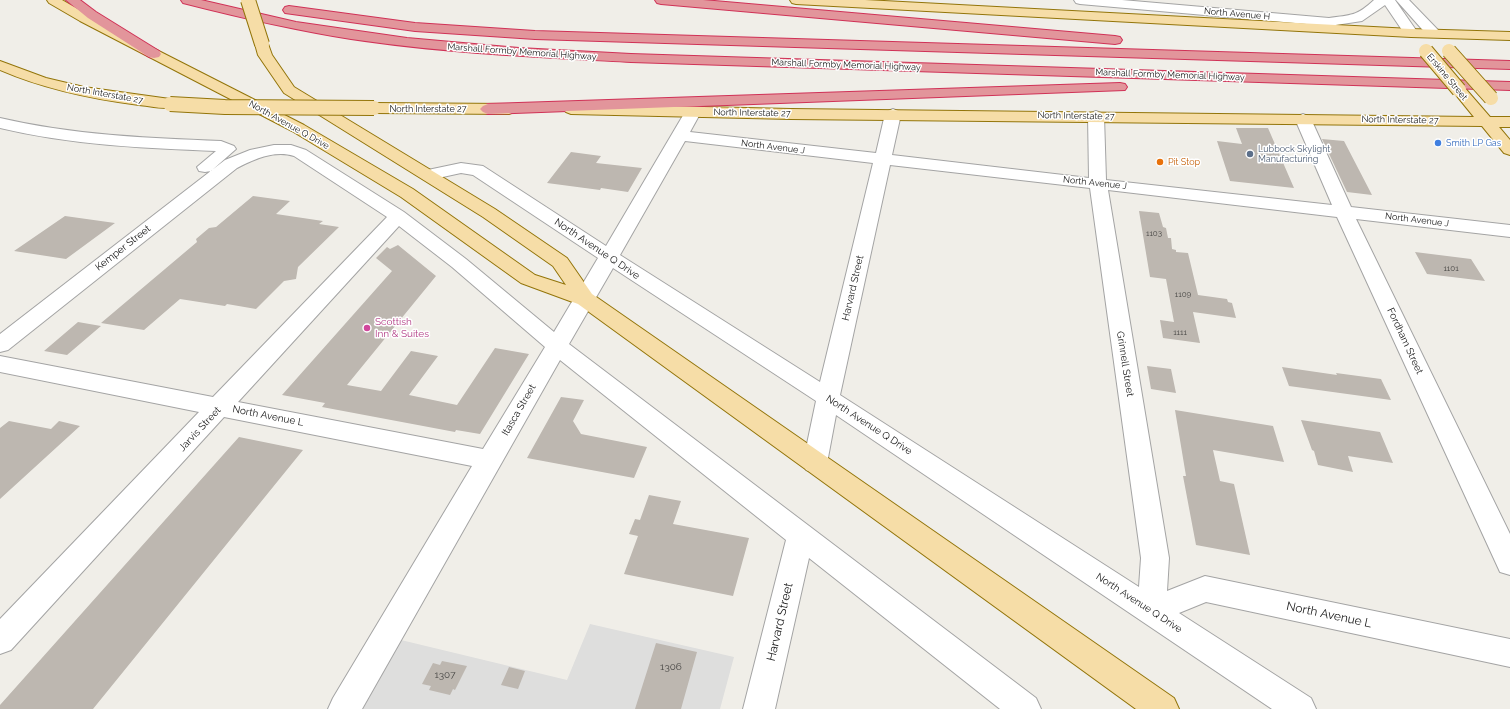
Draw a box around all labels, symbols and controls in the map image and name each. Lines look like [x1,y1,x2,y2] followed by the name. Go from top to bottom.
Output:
[1203,6,1271,22] street label: North Avenue H
[447,41,597,63] street label: Marshall Formby Memorial Highway
[1424,52,1470,102] street label: Erskine Street
[771,57,921,73] street label: Marshall Formby Memorial Highway
[1095,67,1245,83] street label: Marshall Formby Memorial Highway
[66,82,144,106] street label: North Interstate 27
[247,98,331,152] street label: North Avenue Q Drive
[389,104,467,114] street label: North Interstate 27
[713,107,791,119] street label: North Interstate 27
[1037,110,1115,122] street label: North Interstate 27
[1361,114,1439,126] street label: North Interstate 27
[741,138,805,156] street label: North Avenue J
[1433,138,1443,148] marker: Smith LP Gas
[1446,138,1501,148] place label: Smith LP Gas
[1258,144,1330,165] place label: Lubbock Skylight Manufacturing
[1245,149,1255,159] marker: Lubbock Skylight Manufacturing
[1155,157,1165,167] marker: Pit Stop
[1168,157,1200,167] place label: Pit Stop
[1063,174,1127,192] street label: North Avenue J
[1385,211,1449,229] street label: North Avenue J
[552,216,642,282] street label: North Avenue Q Drive
[93,223,153,273] street label: Kemper Street
[1146,229,1162,239] house number: 1103
[840,254,866,322] street label: Harvard Street
[1443,264,1459,274] house number: 1101
[1175,290,1191,300] house number: 1109
[1384,306,1426,376] street label: Fordham Street
[375,316,429,340] place label: Scottish Inn & Suites
[362,323,372,333] marker: Scottish Inn & Suites
[1173,328,1187,338] house number: 1111
[1114,330,1136,398] street label: Grinnell Street
[499,382,539,438] street label: Itasca Street
[824,393,914,457] street label: North Avenue Q Drive
[231,403,305,429] street label: North Avenue L
[176,404,224,454] street label: Jarvis Street
[1094,571,1184,635] street label: North Avenue Q Drive
[764,581,796,663] street label: Harvard Street
[1285,599,1373,631] street label: North Avenue L
[660,661,682,673] house number: 1306
[434,669,456,681] house number: 1307

